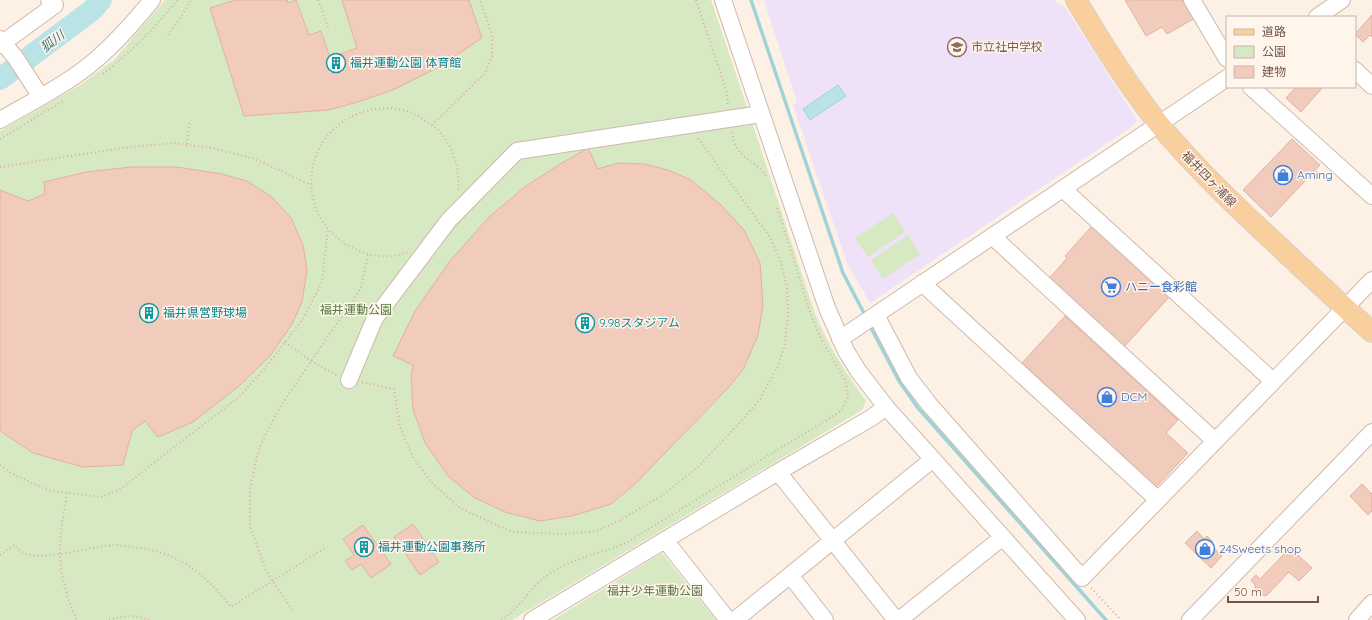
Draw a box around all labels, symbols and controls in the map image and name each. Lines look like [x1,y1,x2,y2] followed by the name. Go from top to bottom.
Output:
[1226,16,1356,88] legend
[1262,24,1286,39] text: 道路
[37,26,69,55] water label: 狐川
[946,36,968,58] school or university icon: 市立社中学校
[971,39,1043,54] place label: 市立社中学校
[1262,44,1286,59] text: 公園
[325,52,347,74] building icon: 福井運動公園 体育館
[350,55,461,70] place label: 福井運動公園 体育館
[1262,64,1286,79] text: 建物
[1179,148,1240,210] street label: 福井四ヶ浦線
[1272,164,1294,186] shop icon: Aming
[1297,167,1333,182] place label: Aming
[1100,276,1122,298] supermarket icon: ハニー食彩館
[1125,279,1197,294] place label: ハニー食彩館
[138,302,160,324] building icon: 福井県営野球場
[320,302,392,317] park label: 福井運動公園
[163,305,247,320] place label: 福井県営野球場
[574,312,596,334] building icon: 9.98スタジアム
[599,315,680,330] place label: 9.98スタジアム
[1096,386,1118,408] shop icon: DCM
[1121,389,1147,404] place label: DCM
[353,536,375,558] building icon: 福井運動公園事務所
[1194,538,1216,560] shop icon: 24Sweets shop
[378,539,486,554] place label: 福井運動公園事務所
[1219,541,1301,556] place label: 24Sweets shop
[1228,578,1318,604] scale bar
[607,583,703,598] park label: 福井少年運動公園
[1234,584,1262,599] text: 50 m

